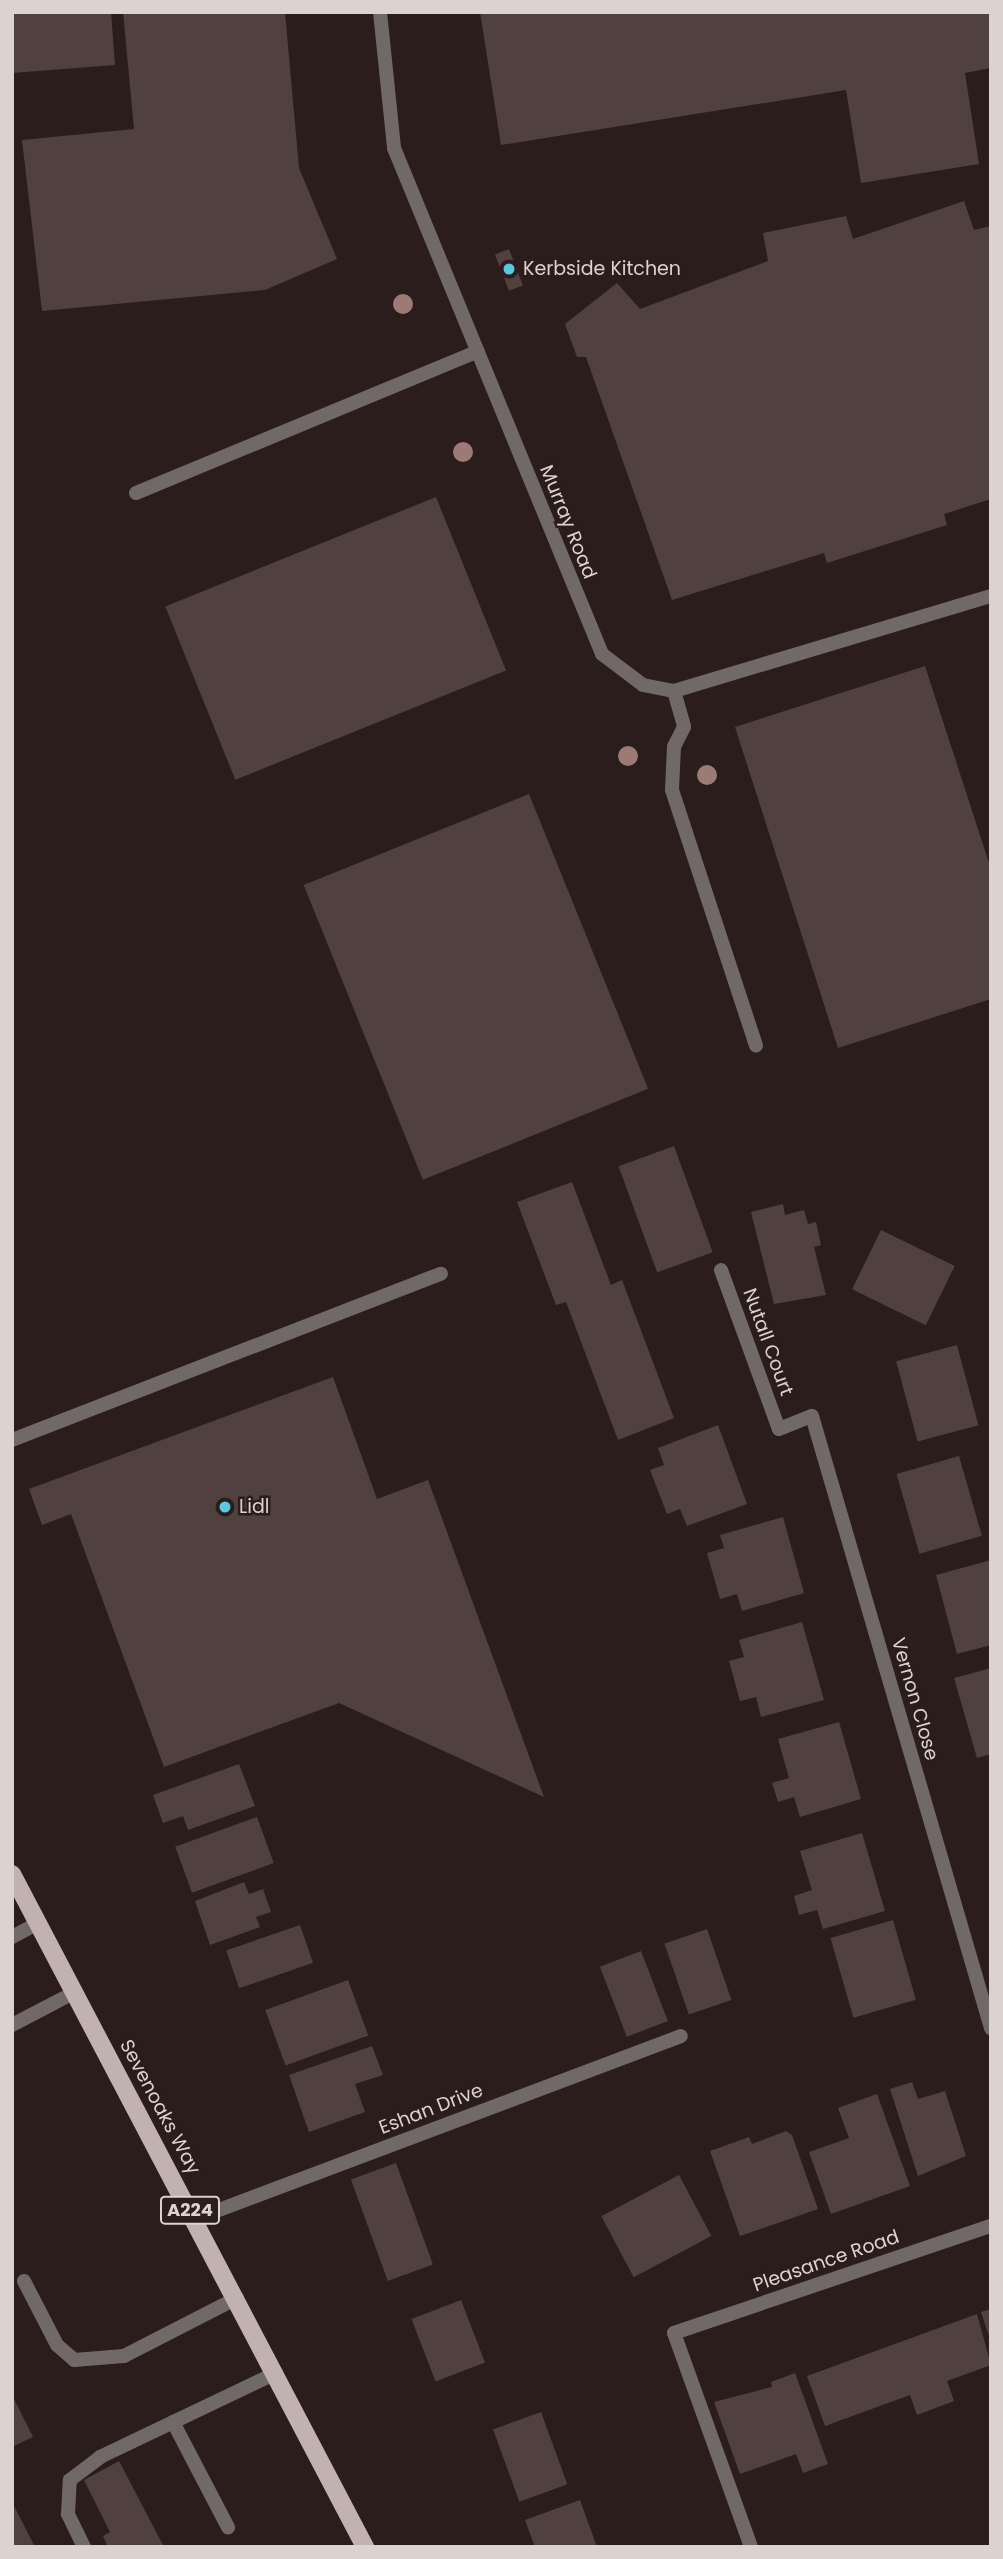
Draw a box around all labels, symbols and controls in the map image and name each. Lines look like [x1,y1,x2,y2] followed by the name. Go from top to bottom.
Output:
[523,258,681,280] place label: Kerbside Kitchen
[501,261,517,277] marker: Kerbside Kitchen
[535,462,601,582] street label: Murray Road
[738,1285,798,1399] street label: Nutall Court
[239,1496,269,1518] place label: Lidl
[217,1499,233,1515] marker: Lidl
[887,1635,943,1763] street label: Vernon Close
[115,2036,205,2178] street label: Sevenoaks Way
[376,2079,486,2139] street label: Eshan Drive
[158,2196,222,2224] road number: A224
[750,2225,902,2297] street label: Pleasance Road

